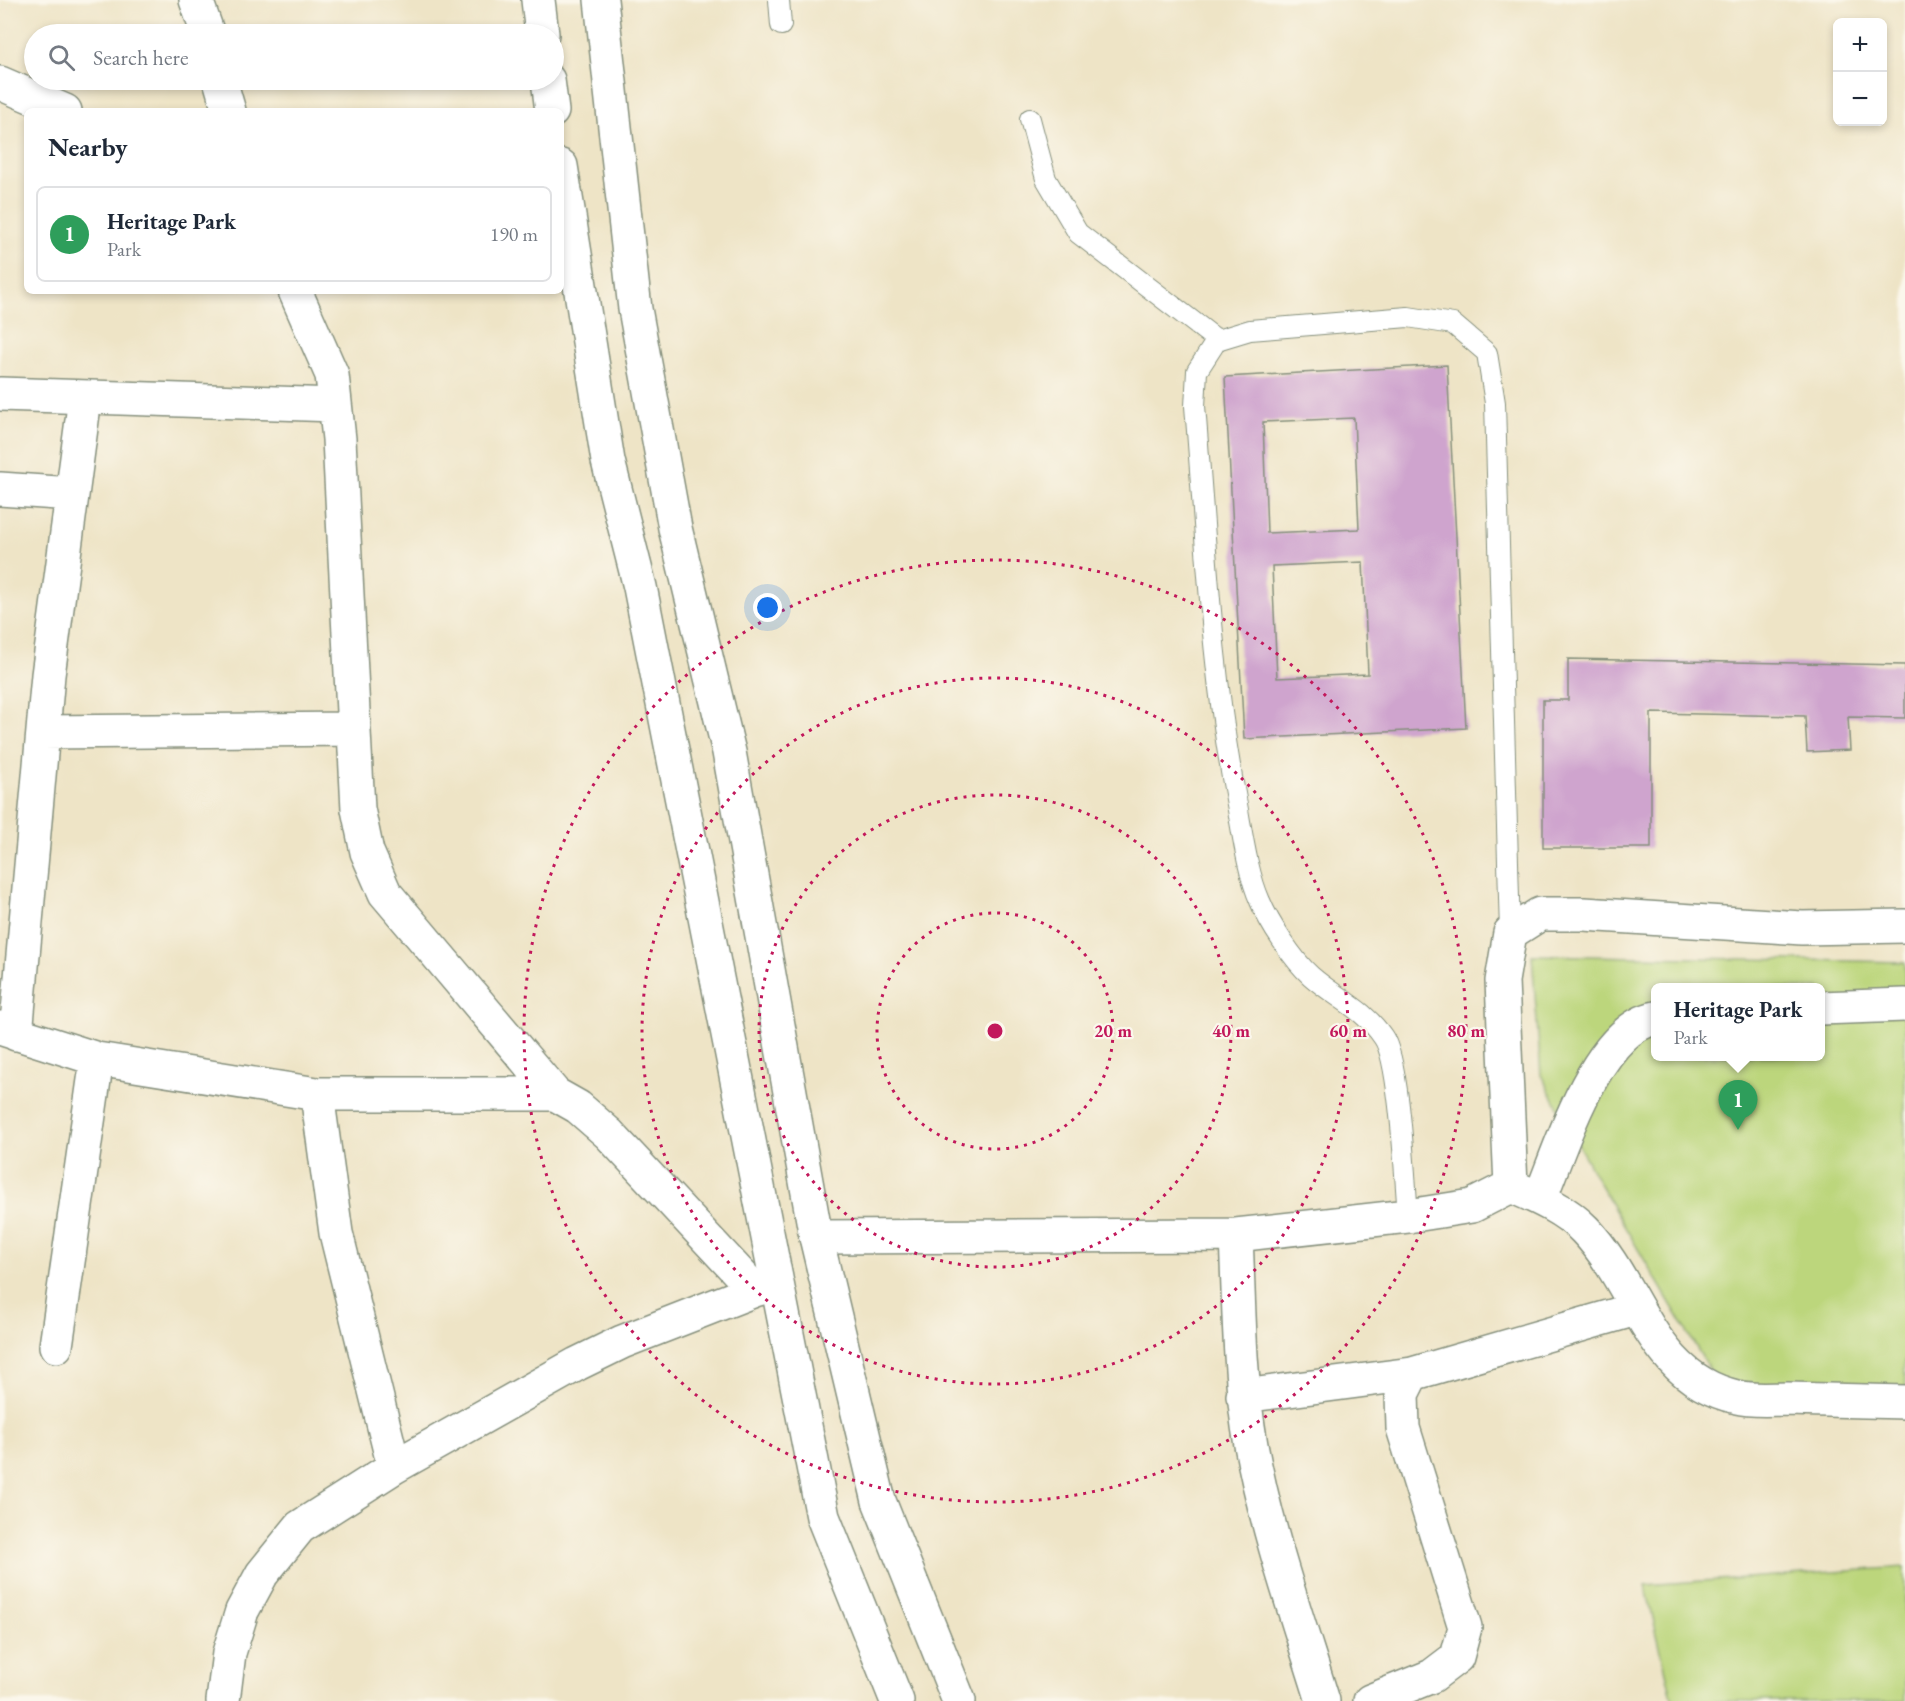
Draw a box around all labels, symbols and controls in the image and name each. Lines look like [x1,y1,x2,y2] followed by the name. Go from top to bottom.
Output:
[1833,18,1887,126] map controls
[1833,18,1887,72] button: +
[24,24,564,90] search box
[45,41,78,74] icon: search
[93,43,188,72] text: Search here
[1833,72,1887,126] button: −
[48,130,128,164] text: Nearby
[107,207,236,236] text: Heritage Park
[64,221,75,247] text: 1
[490,221,538,247] text: 190 m
[107,236,141,262] text: Park
[753,593,782,622] your location
[1651,983,1825,1061] popup
[1673,995,1803,1024] text: Heritage Park
[1094,1019,1132,1042] text: 20 m
[1212,1019,1250,1042] text: 40 m
[1329,1019,1367,1042] text: 60 m
[1447,1019,1485,1042] text: 80 m
[985,1021,1005,1041] centre of rings
[1673,1024,1708,1050] text: Park
[1718,1080,1758,1130] pin: 1

